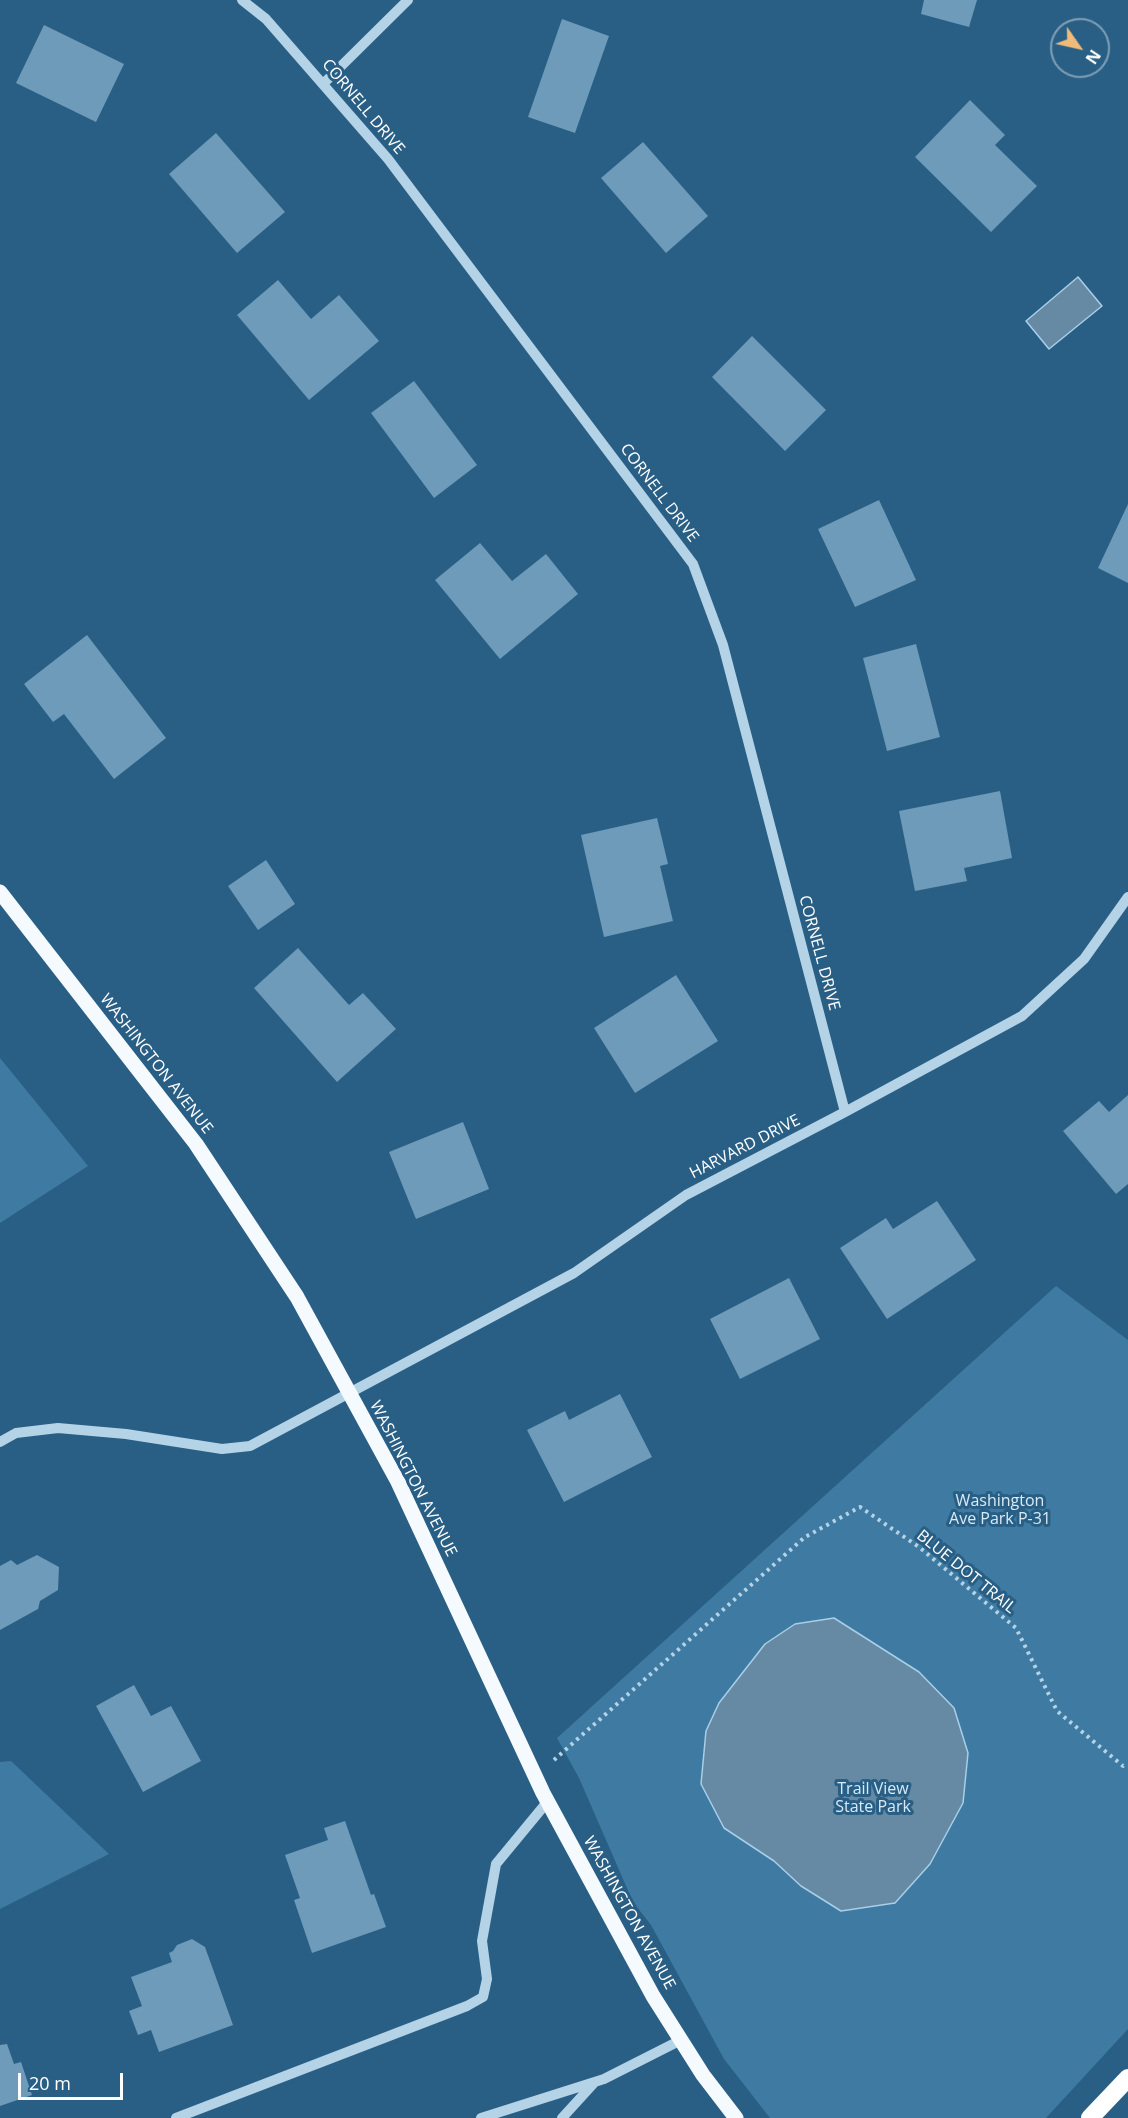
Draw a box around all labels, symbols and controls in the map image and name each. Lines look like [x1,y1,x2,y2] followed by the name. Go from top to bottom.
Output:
[1050,18,1110,78] north arrow
[1081,45,1106,68] text: N
[318,55,408,159] street label: CORNELL DRIVE
[616,440,702,546] street label: CORNELL DRIVE
[794,893,844,1013] street label: CORNELL DRIVE
[95,990,217,1138] street label: WASHINGTON AVENUE
[687,1111,803,1183] street label: HARVARD DRIVE
[365,1398,461,1560] street label: WASHINGTON AVENUE
[949,1491,1051,1529] park label: Washington Ave Park P-31
[913,1526,1019,1618] street label: BLUE DOT TRAIL
[835,1779,911,1817] park label: Trail View State Park
[579,1833,679,1993] street label: WASHINGTON AVENUE
[21,2061,126,2099] scale bar
[29,2071,71,2095] text: 20 m

